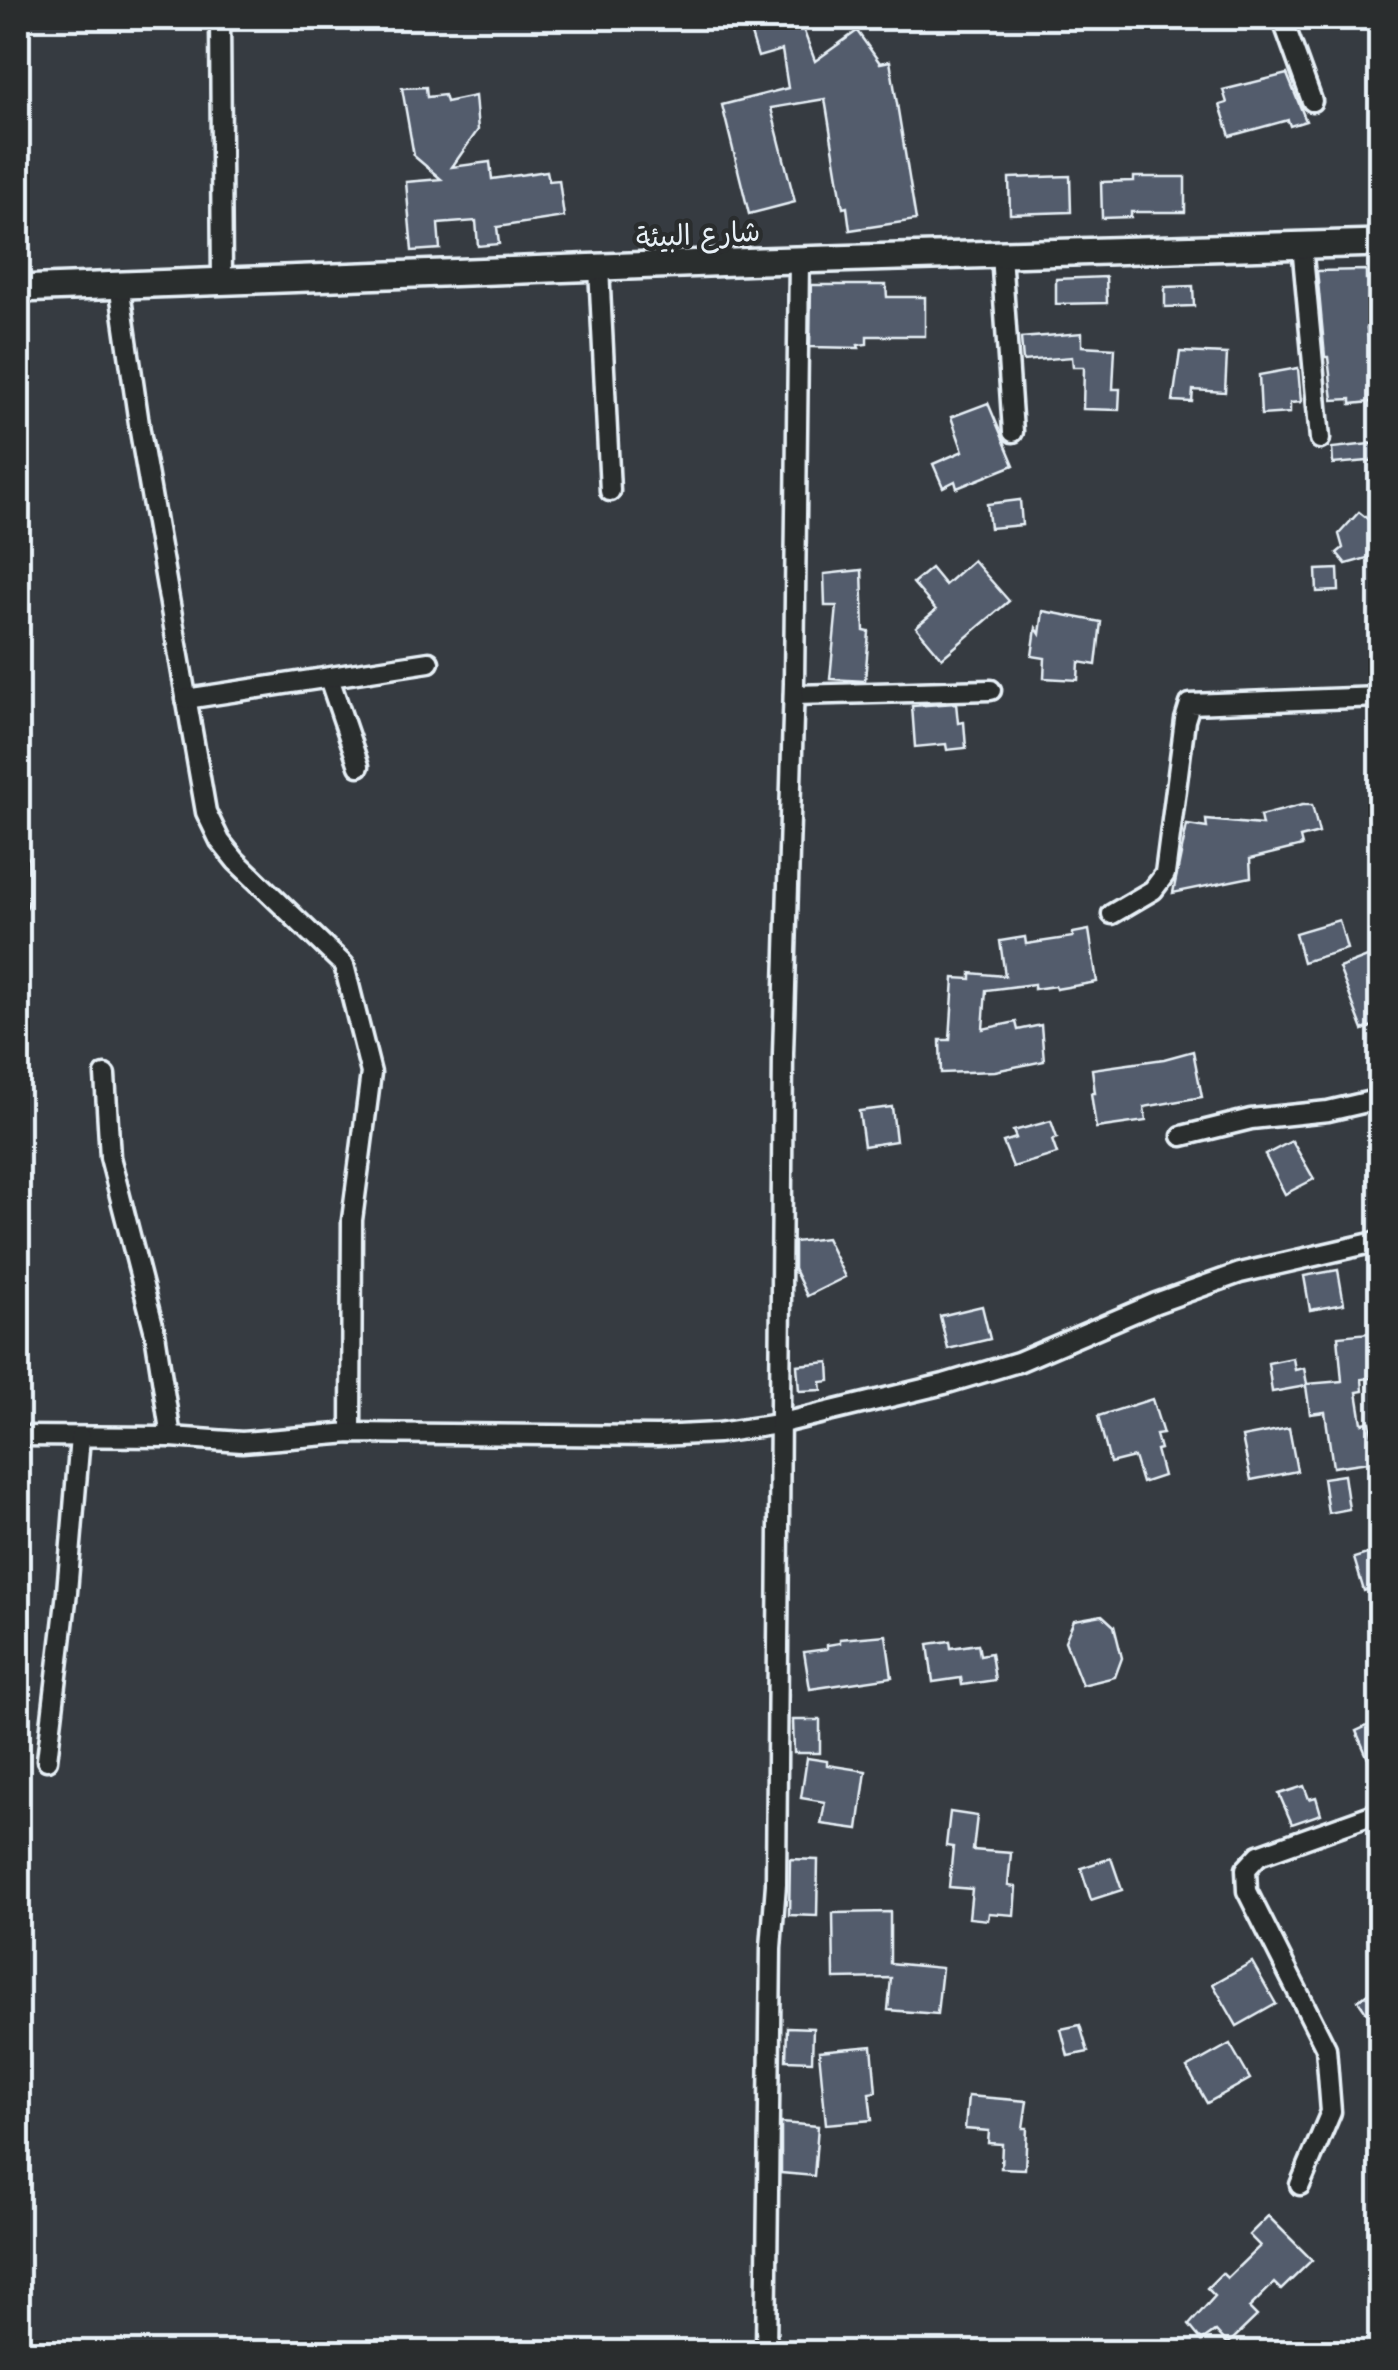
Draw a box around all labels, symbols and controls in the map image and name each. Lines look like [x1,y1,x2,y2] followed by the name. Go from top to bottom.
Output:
[635,212,761,257] street label: شارع البيئة

